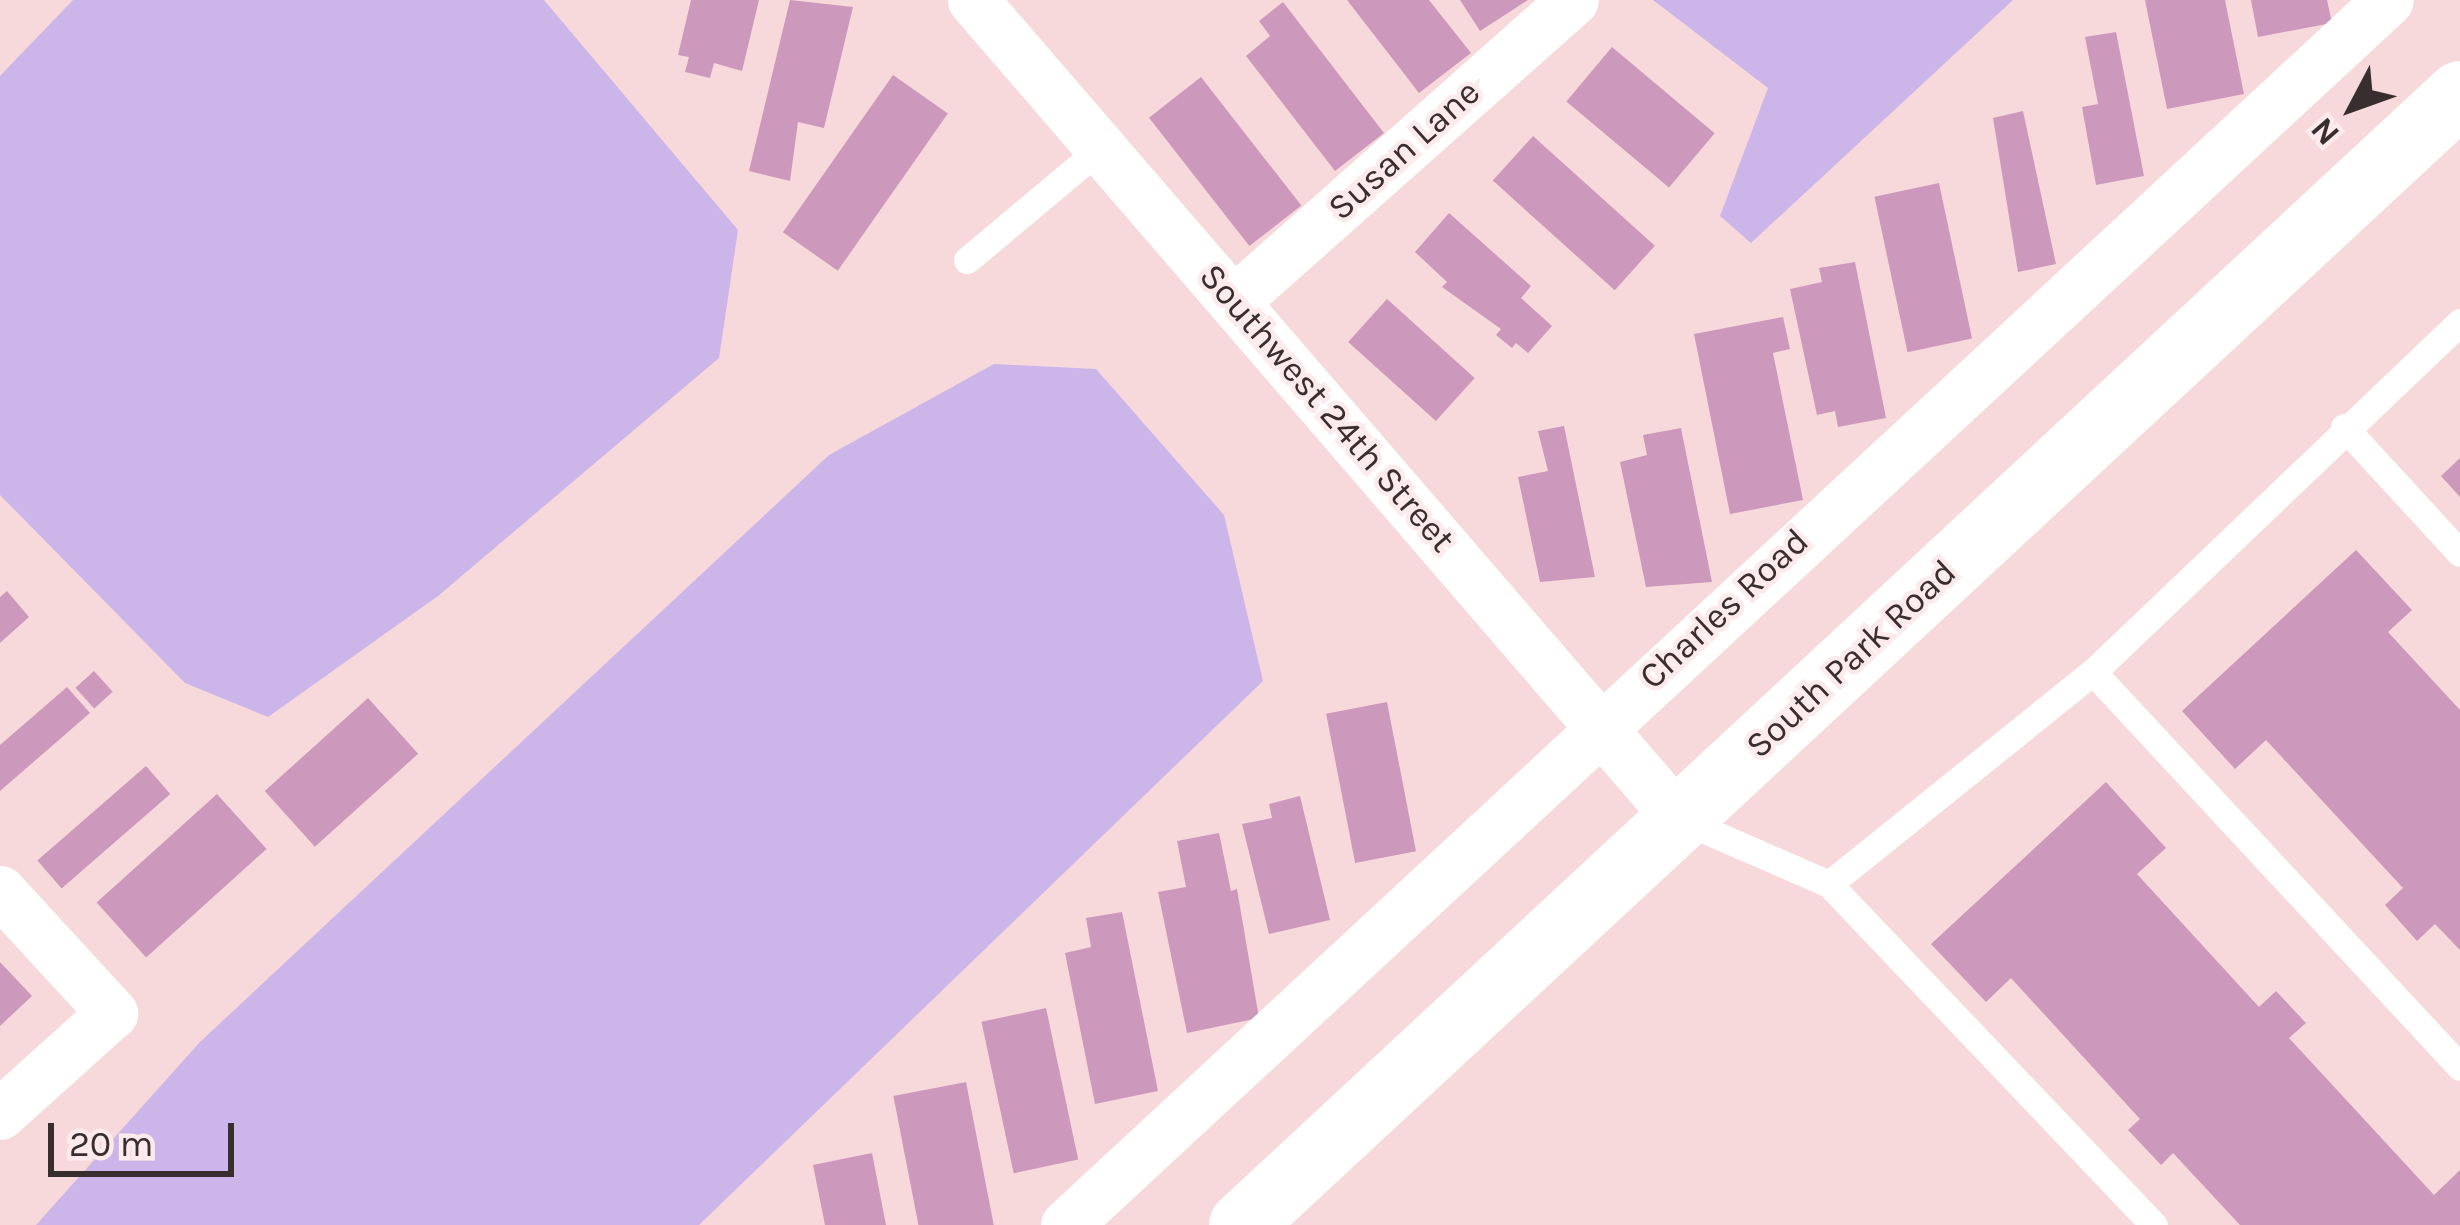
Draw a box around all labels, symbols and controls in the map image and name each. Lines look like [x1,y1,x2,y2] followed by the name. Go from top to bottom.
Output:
[2292,48,2412,168] north arrow
[1319,71,1489,229] street label: Susan Lane
[2303,110,2347,153] text: N
[1190,255,1464,561] street label: Southwest 24th Street
[1630,520,1818,698] street label: Charles Road
[1737,551,1965,767] street label: South Park Road
[54,1099,240,1173] scale bar
[69,1123,153,1165] text: 20 m

